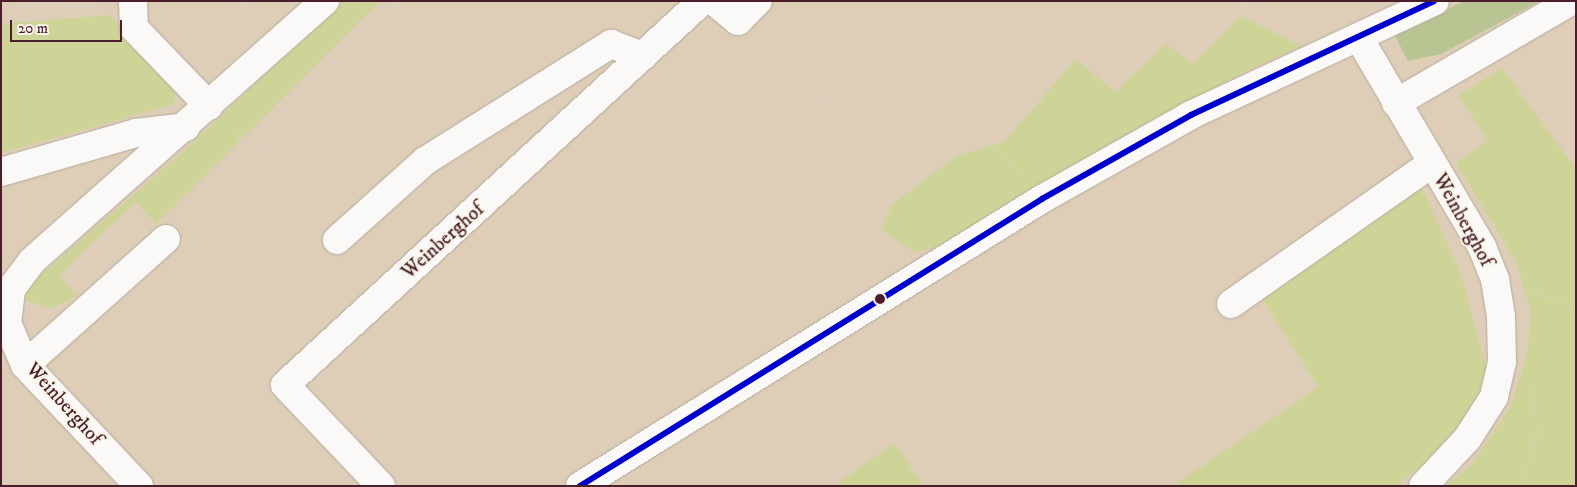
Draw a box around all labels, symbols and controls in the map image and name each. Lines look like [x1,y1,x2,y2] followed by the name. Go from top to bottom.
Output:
[12,10,125,42] scale bar
[18,19,48,38] text: 20 m
[1428,169,1498,271] street label: Weinberghof
[397,198,489,284] street label: Weinberghof
[875,294,885,304] unlabelled marker
[21,358,107,450] street label: Weinberghof

